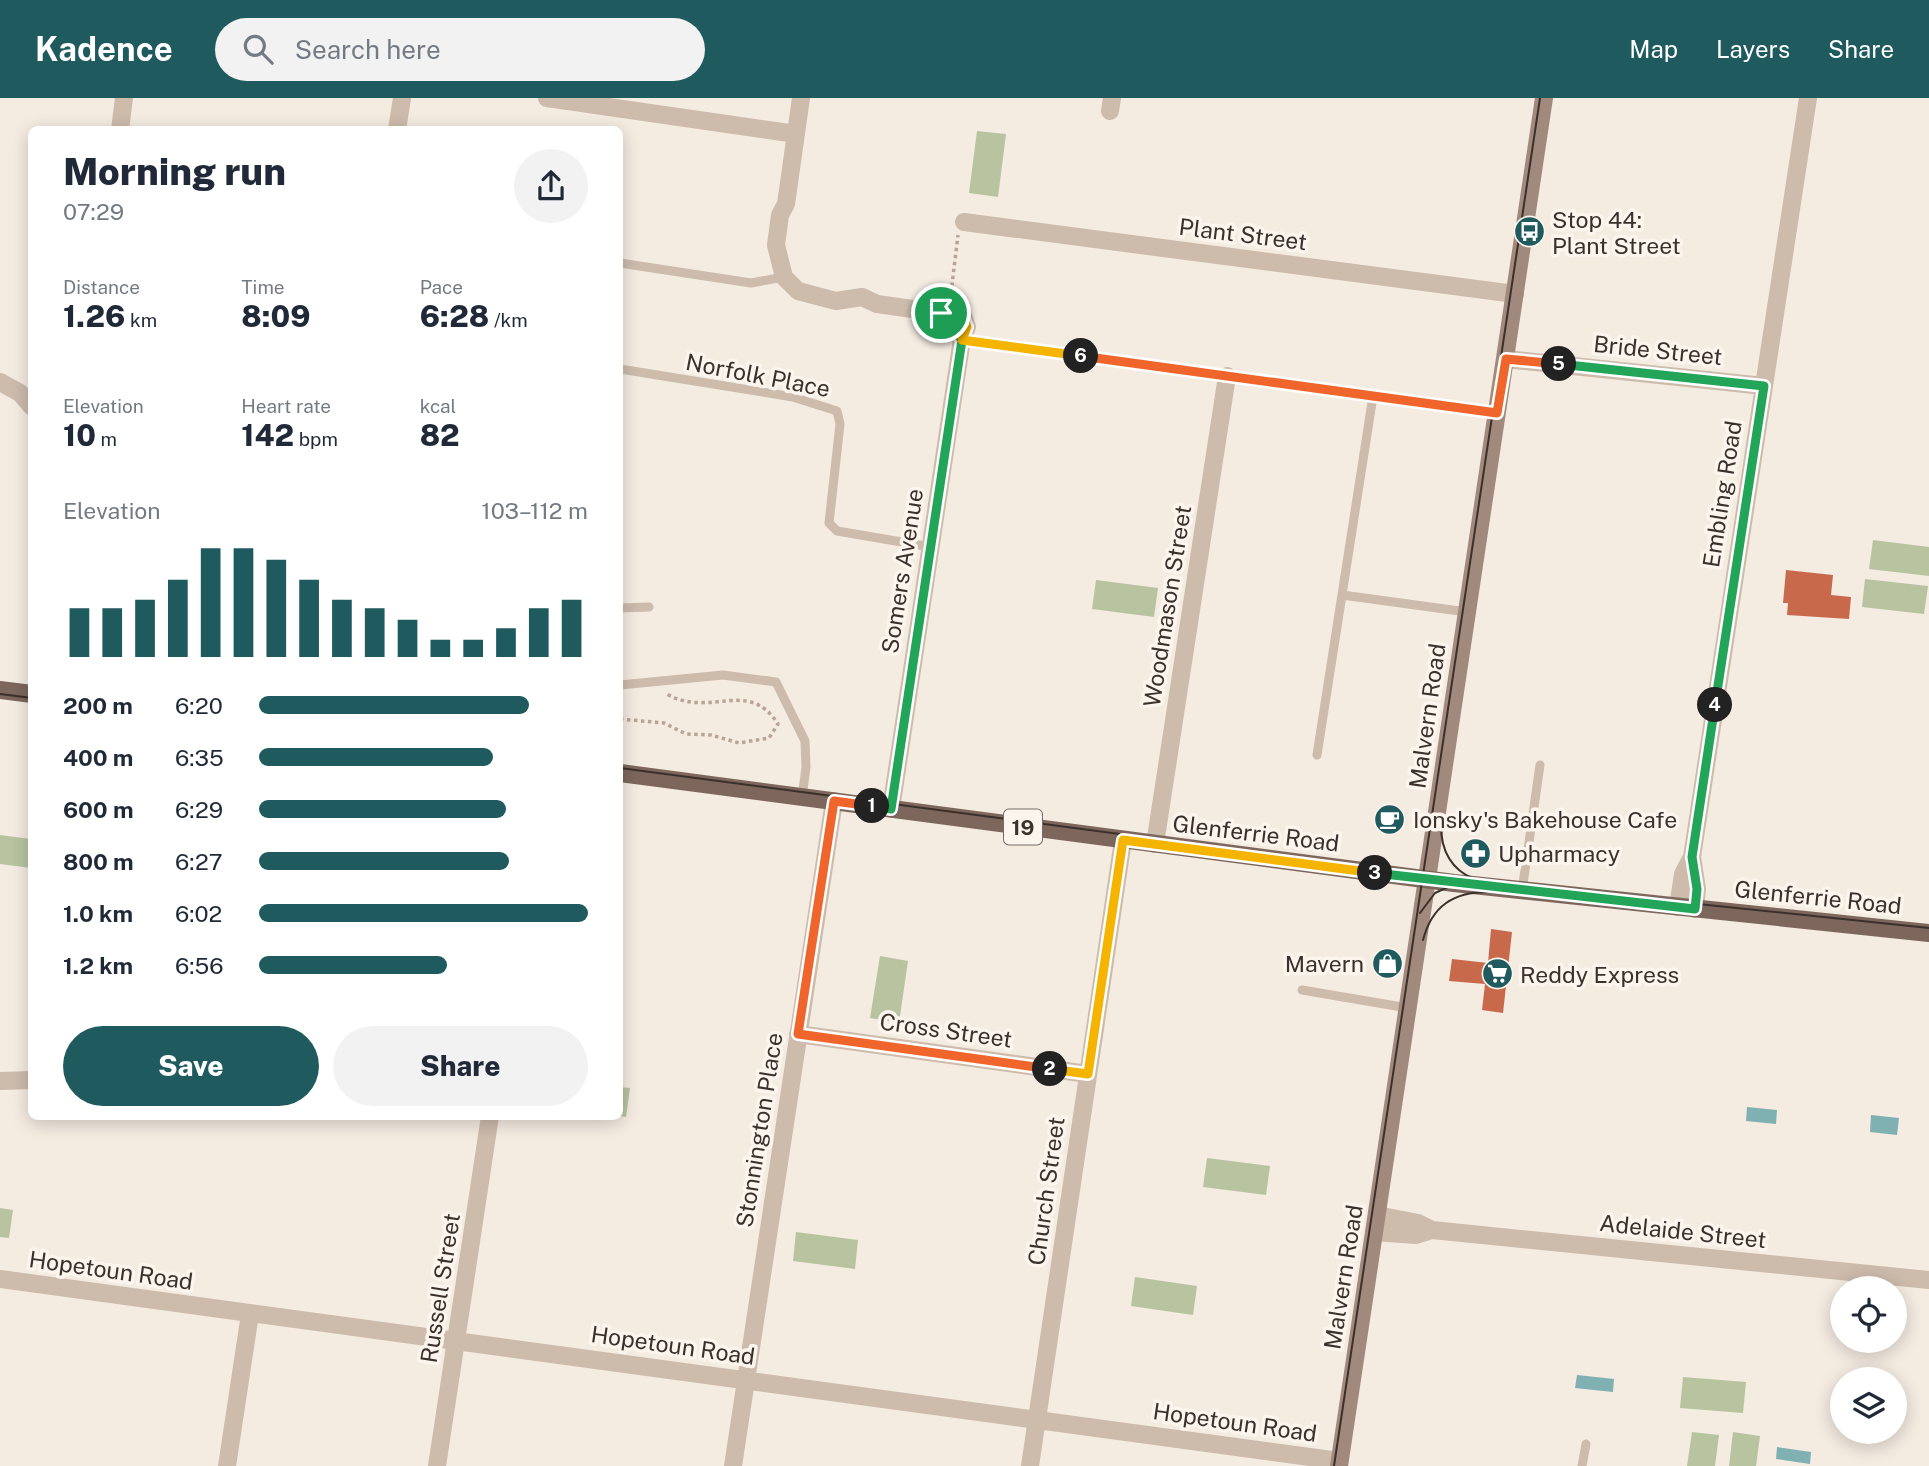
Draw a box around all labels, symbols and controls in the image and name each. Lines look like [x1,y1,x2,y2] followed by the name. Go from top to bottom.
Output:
[215,18,705,81] search box
[35,30,173,68] text: Kadence
[239,30,277,68] icon: search
[295,34,441,65] text: Search here
[1629,35,1678,63] text: Map
[1716,35,1790,63] text: Layers
[1828,35,1894,63] text: Share
[63,149,286,194] text: Morning run
[514,149,588,223] button: share
[63,198,124,225] text: 07:29
[1552,206,1681,259] place label: Stop 44: Plant Street
[1177,213,1309,255] street label: Plant Street
[1512,215,1546,249] bus stop icon: Stop 44: Plant Street
[63,276,140,298] text: Distance
[241,276,285,298] text: Time
[420,276,463,298] text: Pace
[911,283,971,343] pin
[922,294,960,332] icon: arrive
[63,298,125,334] text: 1.26
[241,298,310,334] text: 8:09
[420,298,489,334] text: 6:28
[125,309,157,331] text: km
[489,309,528,331] text: /km
[1592,330,1724,370] street label: Bride Street
[1064,338,1098,374] pin: 6
[1074,344,1087,366] text: 6
[1542,346,1576,382] pin: 5
[684,348,832,402] street label: Norfolk Place
[1552,352,1565,374] text: 5
[63,395,144,417] text: Elevation
[241,395,331,417] text: Heart rate
[420,395,456,417] text: kcal
[63,417,96,453] text: 10
[241,417,294,453] text: 142
[420,417,460,453] text: 82
[1697,419,1747,569] street label: Embling Road
[96,428,117,450] text: m
[294,428,338,450] text: bpm
[876,487,928,655] street label: Somers Avenue
[63,497,161,524] text: Elevation
[481,497,588,524] text: 103–112 m
[1138,503,1196,709] street label: Woodmason Street
[1403,642,1451,790] street label: Malvern Road
[1698,688,1732,722] pin: 4
[63,692,133,719] text: 200 m
[175,692,223,719] text: 6:20
[1708,693,1721,715] text: 4
[63,744,133,771] text: 400 m
[175,744,224,771] text: 6:35
[854,788,890,824] pin: 1
[867,794,876,816] text: 1
[63,796,133,823] text: 600 m
[175,796,223,823] text: 6:29
[1373,802,1407,836] cafe icon: Ionsky's Bakehouse Cafe
[1413,806,1677,833] place label: Ionsky's Bakehouse Cafe
[1171,809,1341,857] street label: Glenferrie Road
[1004,810,1042,844] road number: 19
[1458,836,1492,870] pharmacy icon: Upharmacy
[1498,840,1620,867] place label: Upharmacy
[63,848,134,875] text: 800 m
[175,848,222,875] text: 6:27
[1358,856,1392,890] pin: 3
[1368,861,1381,883] text: 3
[1733,875,1903,919] street label: Glenferrie Road
[63,900,133,927] text: 1.0 km
[175,900,222,927] text: 6:02
[1370,946,1404,980] shop icon: Mavern
[1285,950,1364,977] place label: Mavern
[63,952,133,979] text: 1.2 km
[175,952,224,979] text: 6:56
[1480,957,1514,991] supermarket icon: Reddy Express
[1520,961,1679,988] place label: Reddy Express
[878,1007,1014,1053] street label: Cross Street
[63,1026,319,1106] button: Save
[333,1026,588,1106] button: Share
[730,1031,788,1229] street label: Stonnington Place
[1032,1052,1068,1086] pin: 2
[1043,1057,1056,1079] text: 2
[1022,1115,1070,1267] street label: Church Street
[1318,1203,1368,1351] street label: Malvern Road
[1598,1209,1768,1253] street label: Adelaide Street
[415,1211,465,1365] street label: Russell Street
[27,1245,195,1295] street label: Hopetoun Road
[1830,1276,1907,1444] map controls
[1830,1276,1907,1353] button: locate
[589,1320,757,1370] street label: Hopetoun Road
[1830,1367,1907,1444] button: layers
[1151,1397,1319,1447] street label: Hopetoun Road

